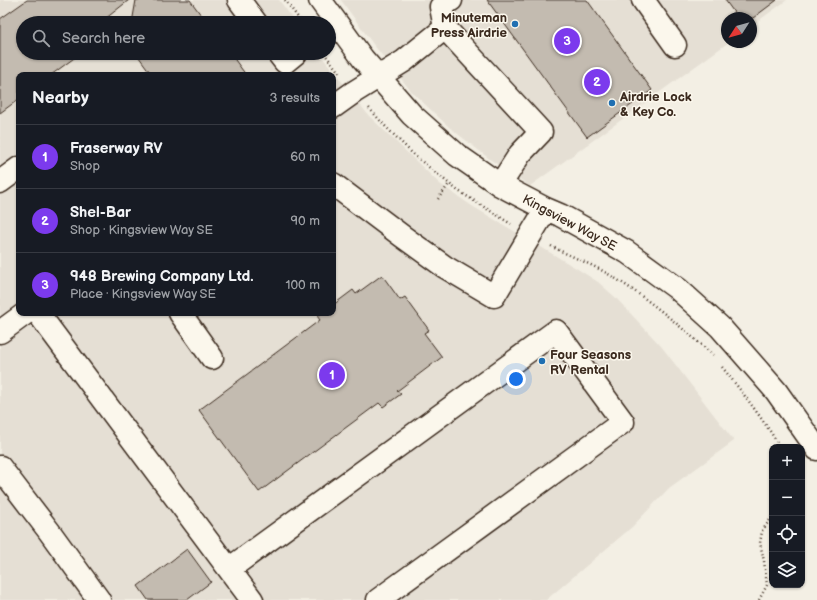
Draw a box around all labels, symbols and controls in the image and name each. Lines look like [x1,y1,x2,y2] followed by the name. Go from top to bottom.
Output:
[431,10,508,41] place label: Minuteman Press Airdrie
[721,12,757,48] north arrow
[16,16,336,60] search box
[510,19,520,29] marker: Minuteman Press Airdrie
[554,26,580,56] pin: 3
[30,27,52,49] icon: search
[62,29,145,48] text: Search here
[584,67,610,97] pin: 2
[32,88,89,108] text: Nearby
[619,89,692,120] place label: Airdrie Lock & Key Co.
[269,90,320,106] text: 3 results
[607,98,617,108] marker: Airdrie Lock & Key Co.
[70,139,162,158] text: Fraserway RV
[42,149,48,165] text: 1
[290,149,320,165] text: 60 m
[70,158,100,174] text: Shop
[520,191,620,255] street label: Kingsview Way SE
[70,203,131,222] text: Shel-Bar
[41,213,49,229] text: 2
[291,213,320,229] text: 90 m
[70,222,213,238] text: Shop · Kingsview Way SE
[70,267,253,286] text: 948 Brewing Company Ltd.
[41,277,49,293] text: 3
[285,277,320,293] text: 100 m
[70,286,216,302] text: Place · Kingsview Way SE
[550,347,631,378] place label: Four Seasons RV Rental
[537,356,547,366] marker: Four Seasons RV Rental
[319,360,345,390] pin: 1
[506,369,526,389] your location
[769,444,805,588] map controls
[769,444,805,480] button: +
[769,480,805,516] button: −
[769,516,805,552] button: locate
[769,552,805,588] button: layers

